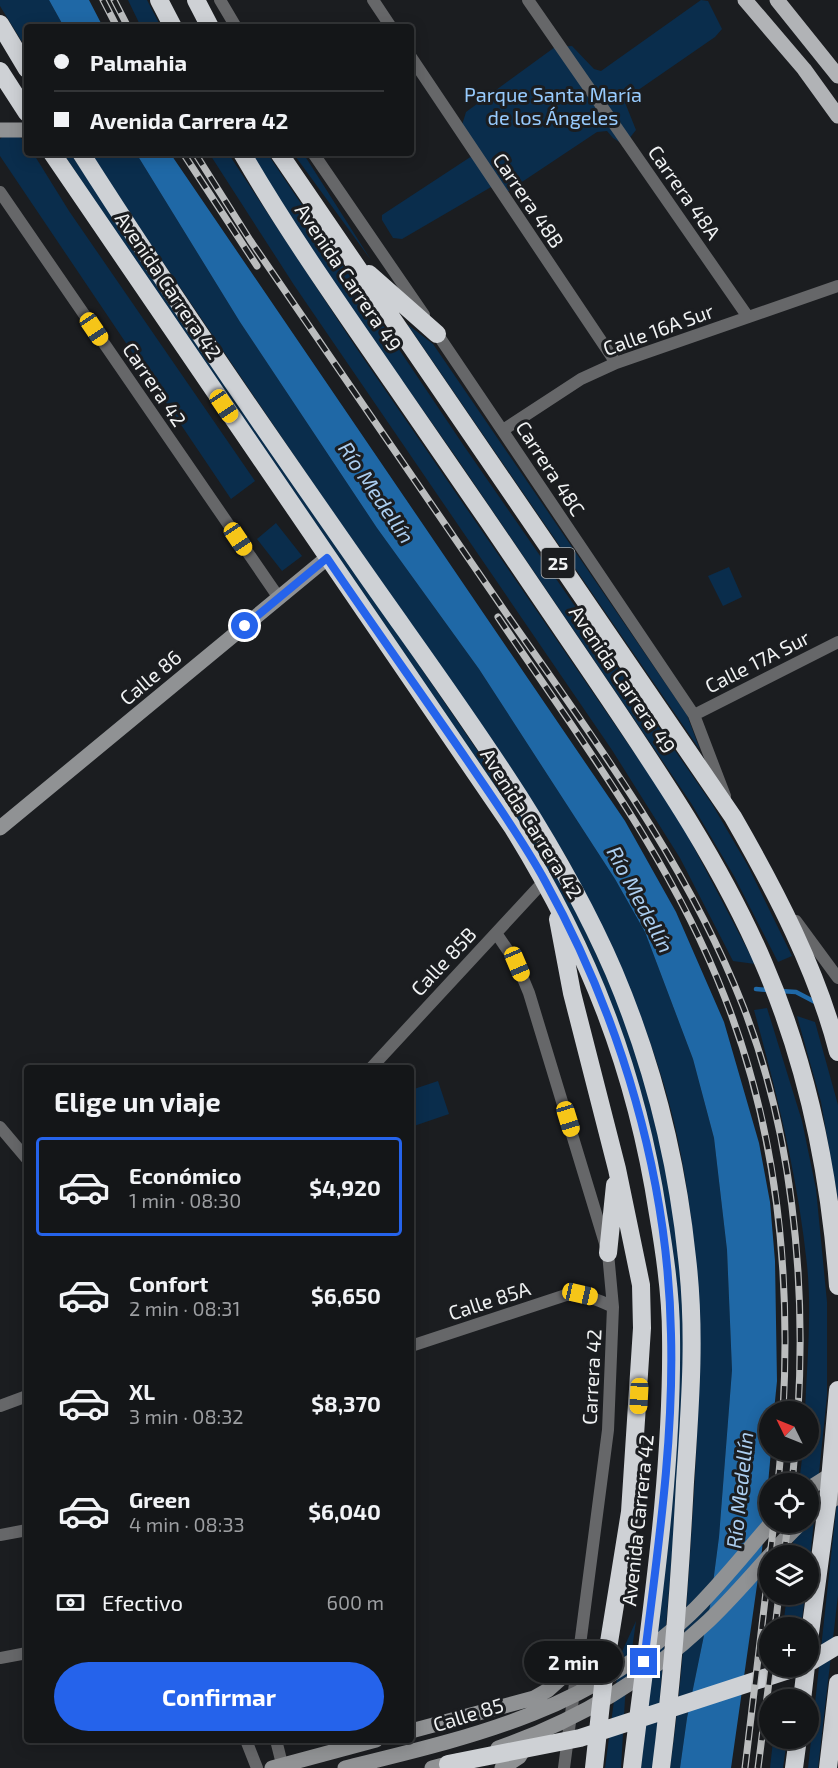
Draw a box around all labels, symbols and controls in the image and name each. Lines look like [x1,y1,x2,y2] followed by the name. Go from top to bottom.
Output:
[90,49,187,75] text: Palmahia
[464,82,642,129] park label: Parque Santa María de los Ángeles
[90,107,288,133] text: Avenida Carrera 42
[644,140,726,244] street label: Carrera 48A
[489,148,569,252] street label: Carrera 48B
[291,199,407,355] street label: Avenida Carrera 49
[111,207,227,363] street label: Avenida Carrera 42
[599,298,717,360] street label: Calle 16A Sur
[76,309,112,349] car
[118,338,192,430] street label: Carrera 42
[206,386,242,426] car
[511,416,591,520] street label: Carrera 48C
[334,436,420,548] water label: Río Medellín
[220,519,256,559] car
[542,548,574,578] road number: 25
[565,601,681,757] street label: Avenida Carrera 49
[231,612,258,639] route start
[701,624,813,698] street label: Calle 17A Sur
[114,644,186,710] street label: Calle 86
[476,743,588,903] street label: Avenida Carrera 42
[602,841,680,957] water label: Río Medellín
[405,922,481,1000] street label: Calle 85B
[502,944,532,984] car
[54,1085,221,1117] text: Elige un viaje
[554,1099,582,1139] car
[57,1160,111,1214] icon: car
[129,1162,241,1188] text: Económico
[309,1174,381,1200] text: $4,920
[129,1188,241,1212] text: 1 min · 08:30
[57,1268,111,1322] icon: car
[129,1270,208,1296] text: Confort
[445,1275,534,1325] street label: Calle 85A
[560,1281,600,1307] car
[311,1282,381,1308] text: $6,650
[129,1296,240,1320] text: 2 min · 08:31
[577,1328,605,1426] street label: Carrera 42
[57,1376,111,1430] icon: car
[129,1378,155,1404] text: XL
[629,1378,649,1414] car
[311,1390,381,1416] text: $8,370
[759,1401,819,1461] north arrow
[759,1401,819,1749] map controls
[129,1404,244,1428] text: 3 min · 08:32
[720,1430,758,1550] water label: Río Medellín
[616,1433,658,1607] street label: Avenida Carrera 42
[759,1473,819,1533] button: locate
[57,1484,111,1538] icon: car
[129,1486,191,1512] text: Green
[308,1498,381,1524] text: $6,040
[129,1512,245,1536] text: 4 min · 08:33
[759,1545,819,1605] button: layers
[54,1586,87,1619] icon: cash
[102,1589,183,1615] text: Efectivo
[326,1590,384,1614] text: 600 m
[759,1617,819,1677] button: +
[524,1641,623,1683] callout: 2 min
[630,1648,657,1675] route end
[548,1650,599,1674] text: 2 min
[54,1662,384,1731] button: Confirmar
[759,1689,819,1749] button: −
[430,1692,506,1736] street label: Calle 85

